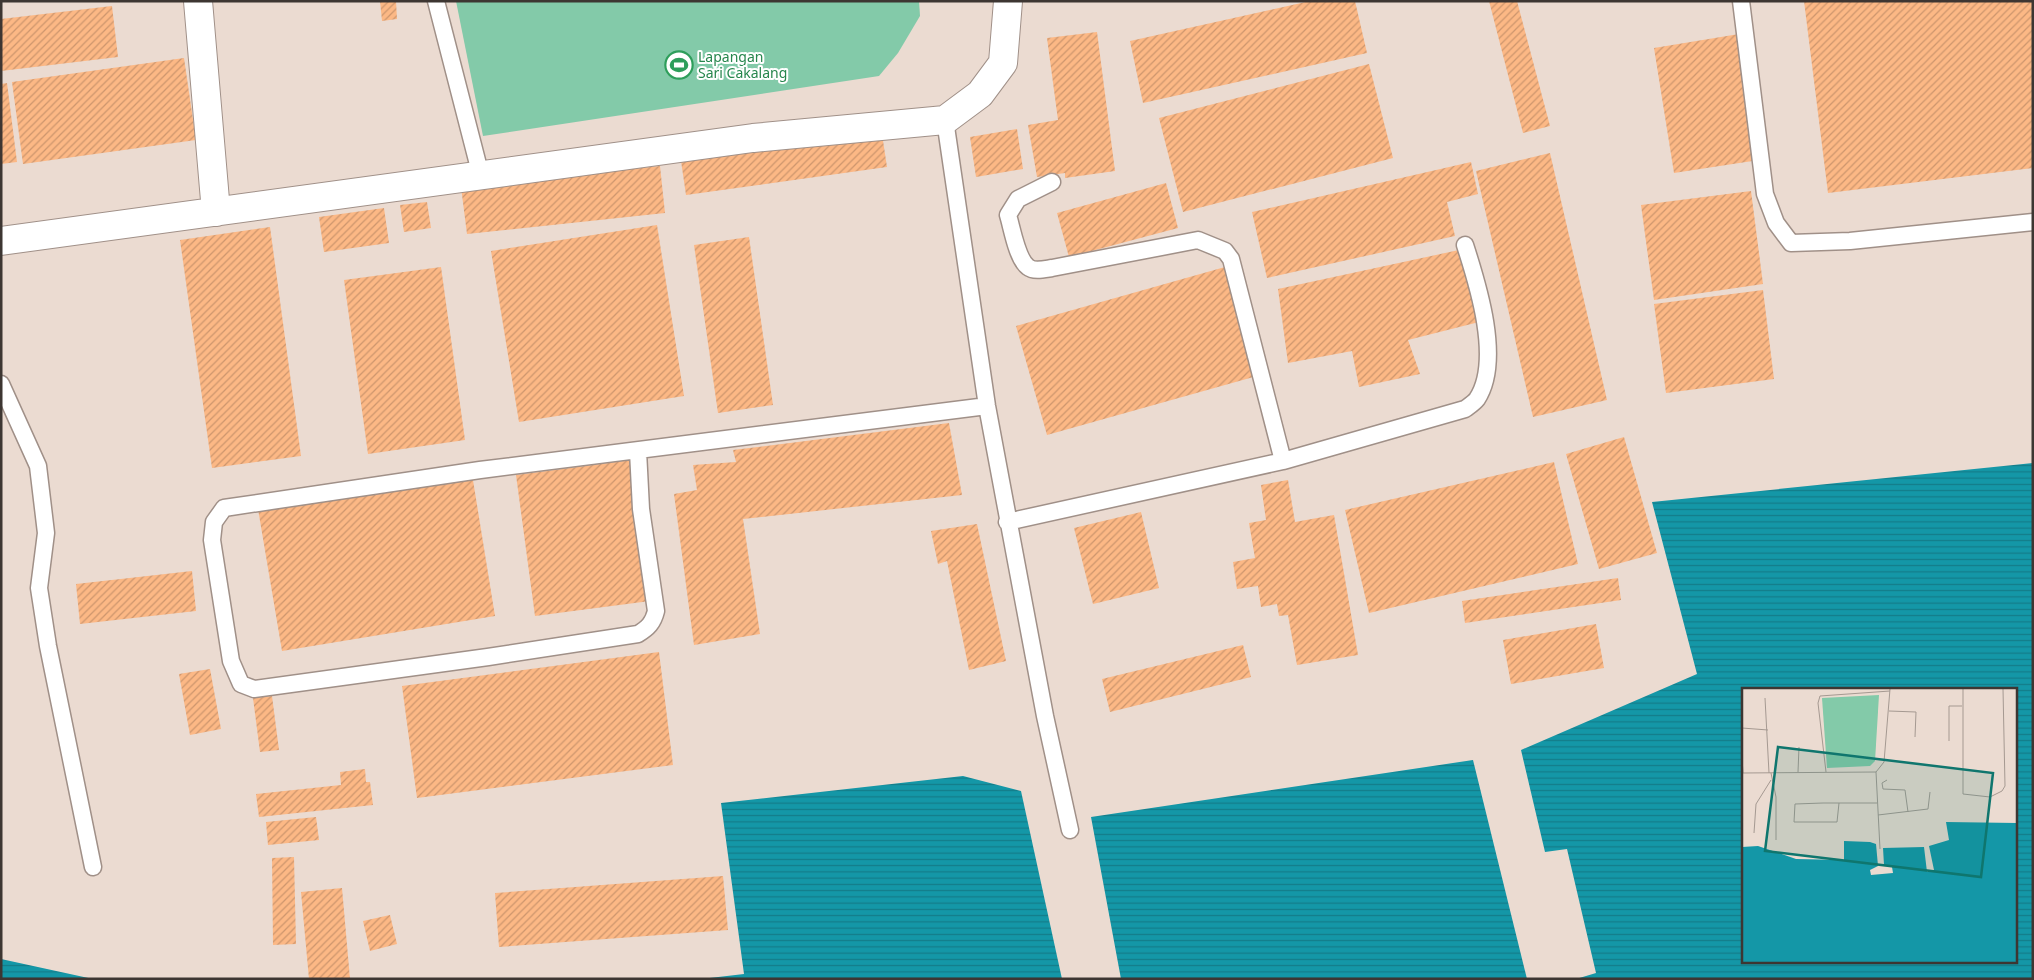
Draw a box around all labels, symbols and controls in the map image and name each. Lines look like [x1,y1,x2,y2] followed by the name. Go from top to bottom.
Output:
[698,47,787,82] place label: Lapangan Sari Cakalang
[664,50,694,80] sports icon: Lapangan Sari Cakalang
[1742,688,2016,962] inset map

